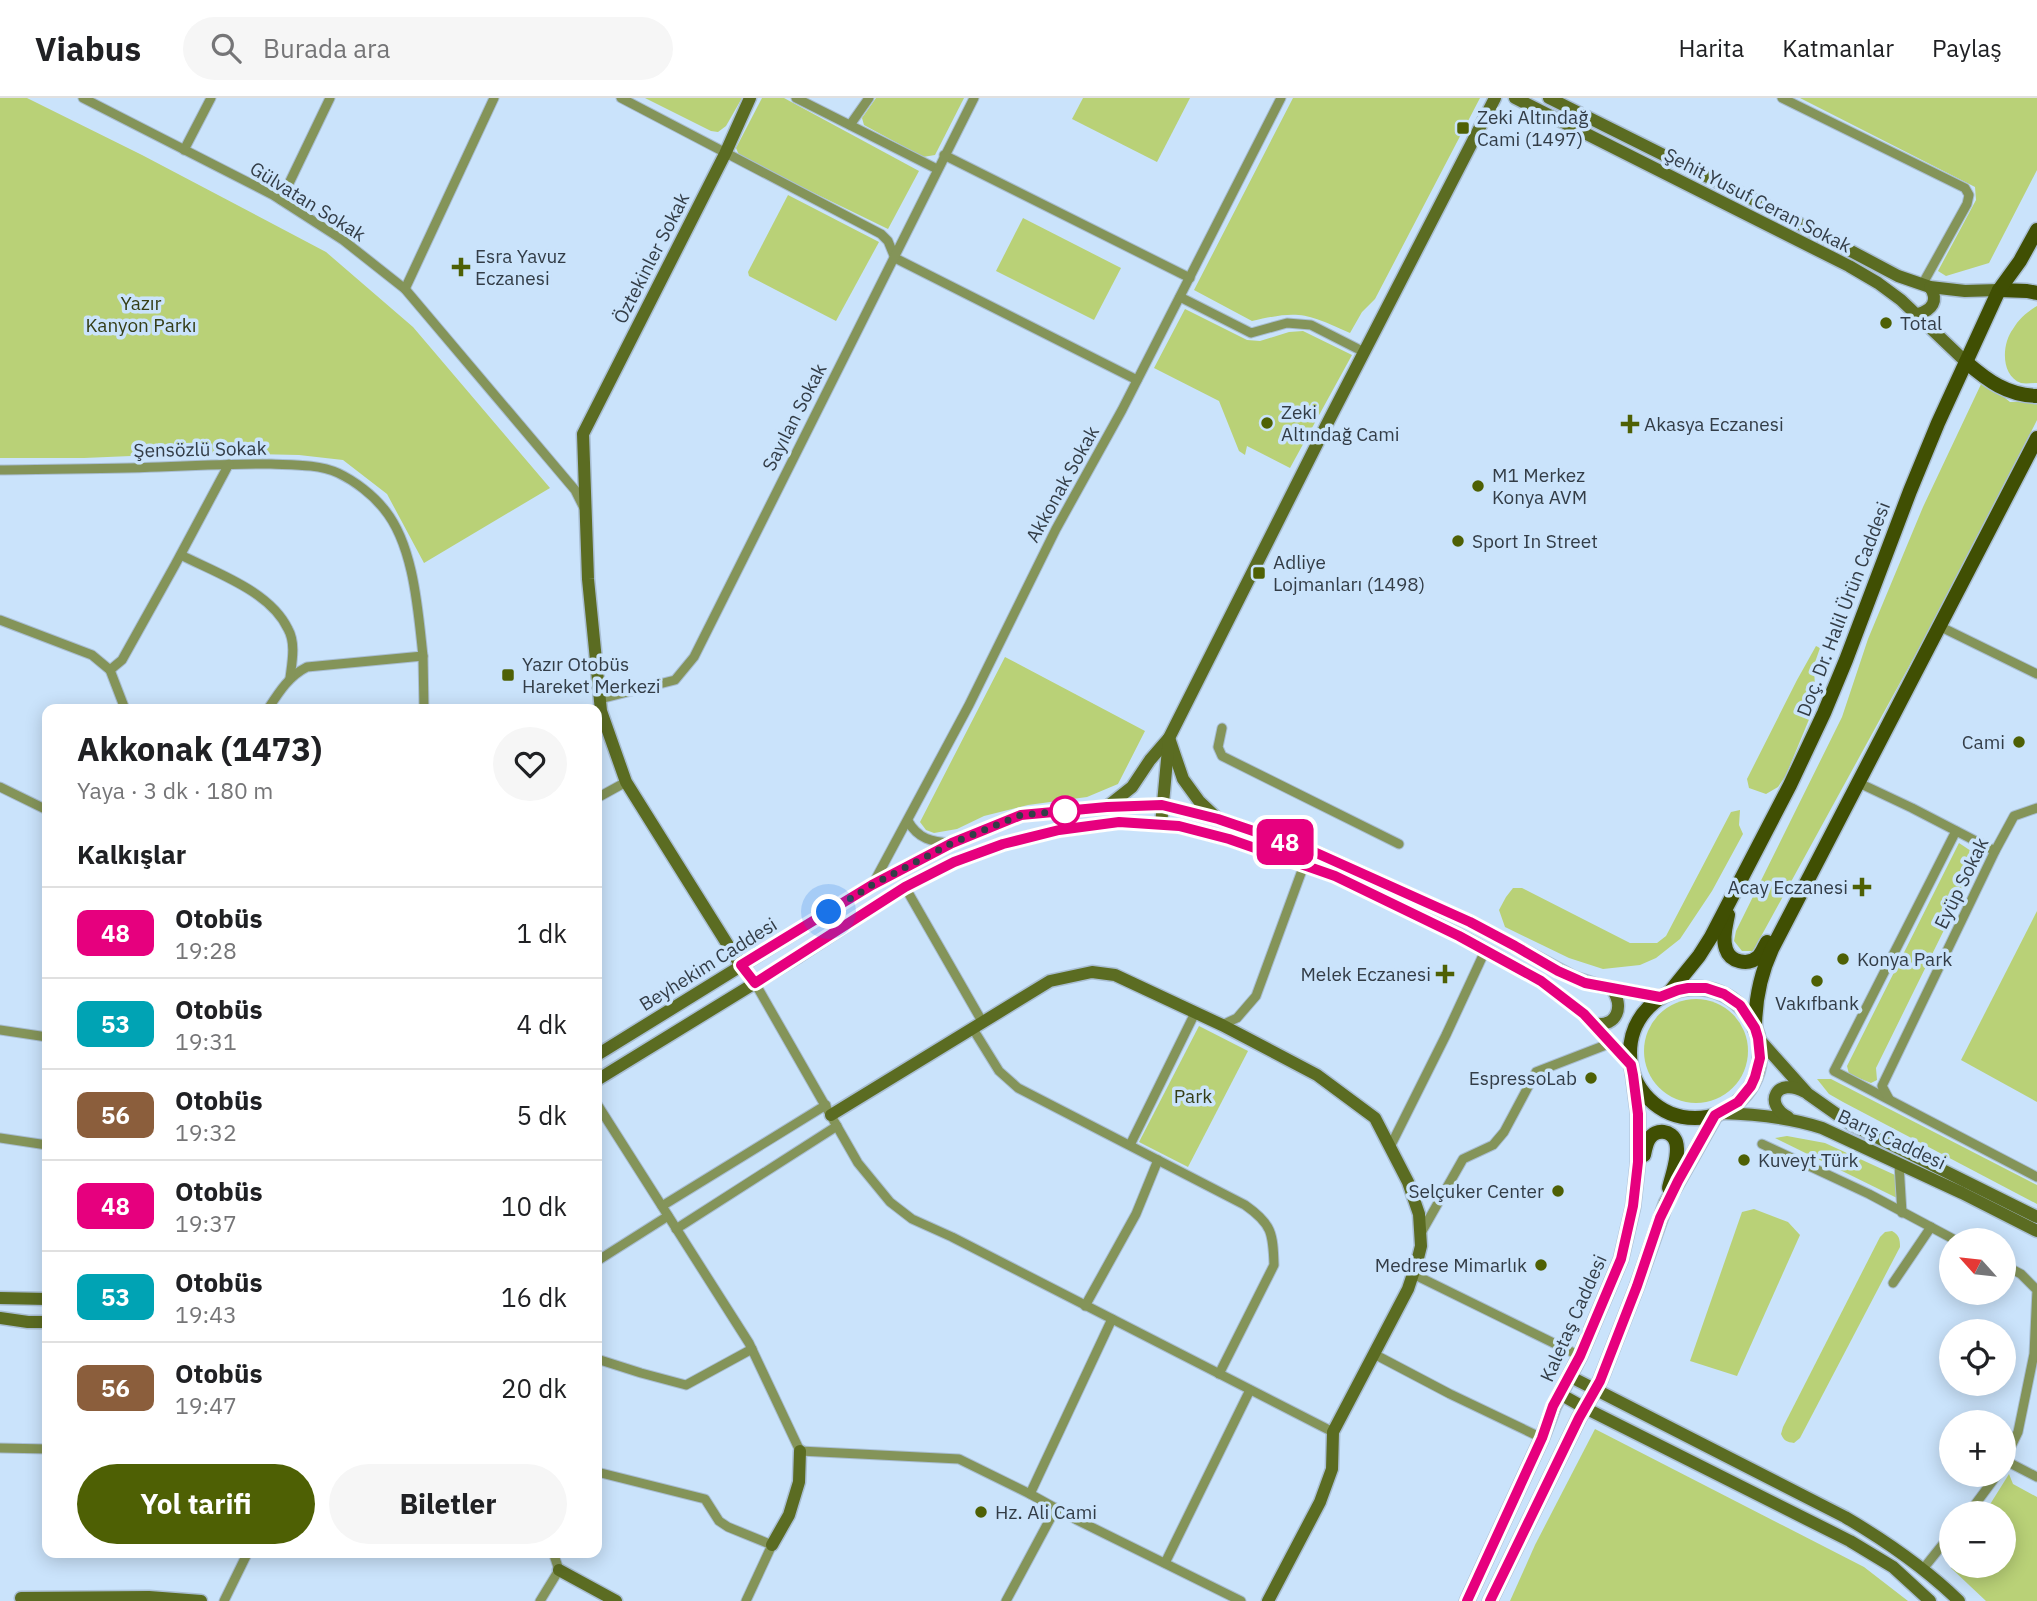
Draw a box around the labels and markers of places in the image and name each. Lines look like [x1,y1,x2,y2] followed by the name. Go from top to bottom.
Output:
[1477,105,1588,151] place label: Zeki Altındağ Cami (1497)
[1455,120,1471,136] marker: Zeki Altındağ Cami (1497)
[475,244,566,290] place label: Esra Yavuz Eczanesi
[453,259,469,275] marker: Esra Yavuz Eczanesi
[1900,311,1942,335] place label: Total
[1878,315,1894,331] marker: Total
[1281,400,1399,446] place label: Zeki Altındağ Cami
[1644,412,1784,436] place label: Akasya Eczanesi
[1259,415,1275,431] marker: Zeki Altındağ Cami
[1622,416,1638,432] marker: Akasya Eczanesi
[1492,463,1587,509] place label: M1 Merkez Konya AVM
[1470,478,1486,494] marker: M1 Merkez Konya AVM
[1472,529,1598,553] place label: Sport In Street
[1450,533,1466,549] marker: Sport In Street
[1273,550,1425,596] place label: Adliye Lojmanları (1498)
[1251,565,1267,581] marker: Adliye Lojmanları (1498)
[522,652,661,698] place label: Yazır Otobüs Hareket Merkezi
[500,667,516,683] marker: Yazır Otobüs Hareket Merkezi
[1962,730,2005,754] place label: Cami
[2011,734,2027,750] marker: Cami
[1050,796,1080,826] unlabelled marker
[1728,875,1848,899] place label: Acay Eczanesi
[1854,879,1870,895] marker: Acay Eczanesi
[1857,947,1952,971] place label: Konya Park
[1835,951,1851,967] marker: Konya Park
[1300,962,1431,986] place label: Melek Eczanesi
[1437,966,1453,982] marker: Melek Eczanesi
[1809,973,1825,989] marker: Vakıfbank
[1775,991,1859,1015] place label: Vakıfbank
[1469,1066,1577,1090] place label: EspressoLab
[1583,1070,1599,1086] marker: EspressoLab
[1758,1148,1859,1172] place label: Kuveyt Türk
[1736,1152,1752,1168] marker: Kuveyt Türk
[1408,1179,1544,1203] place label: Selçuker Center
[1550,1183,1566,1199] marker: Selçuker Center
[1375,1253,1527,1277] place label: Medrese Mimarlık
[1533,1257,1549,1273] marker: Medrese Mimarlık
[995,1500,1097,1524] place label: Hz. Ali Cami
[973,1504,989,1520] marker: Hz. Ali Cami

